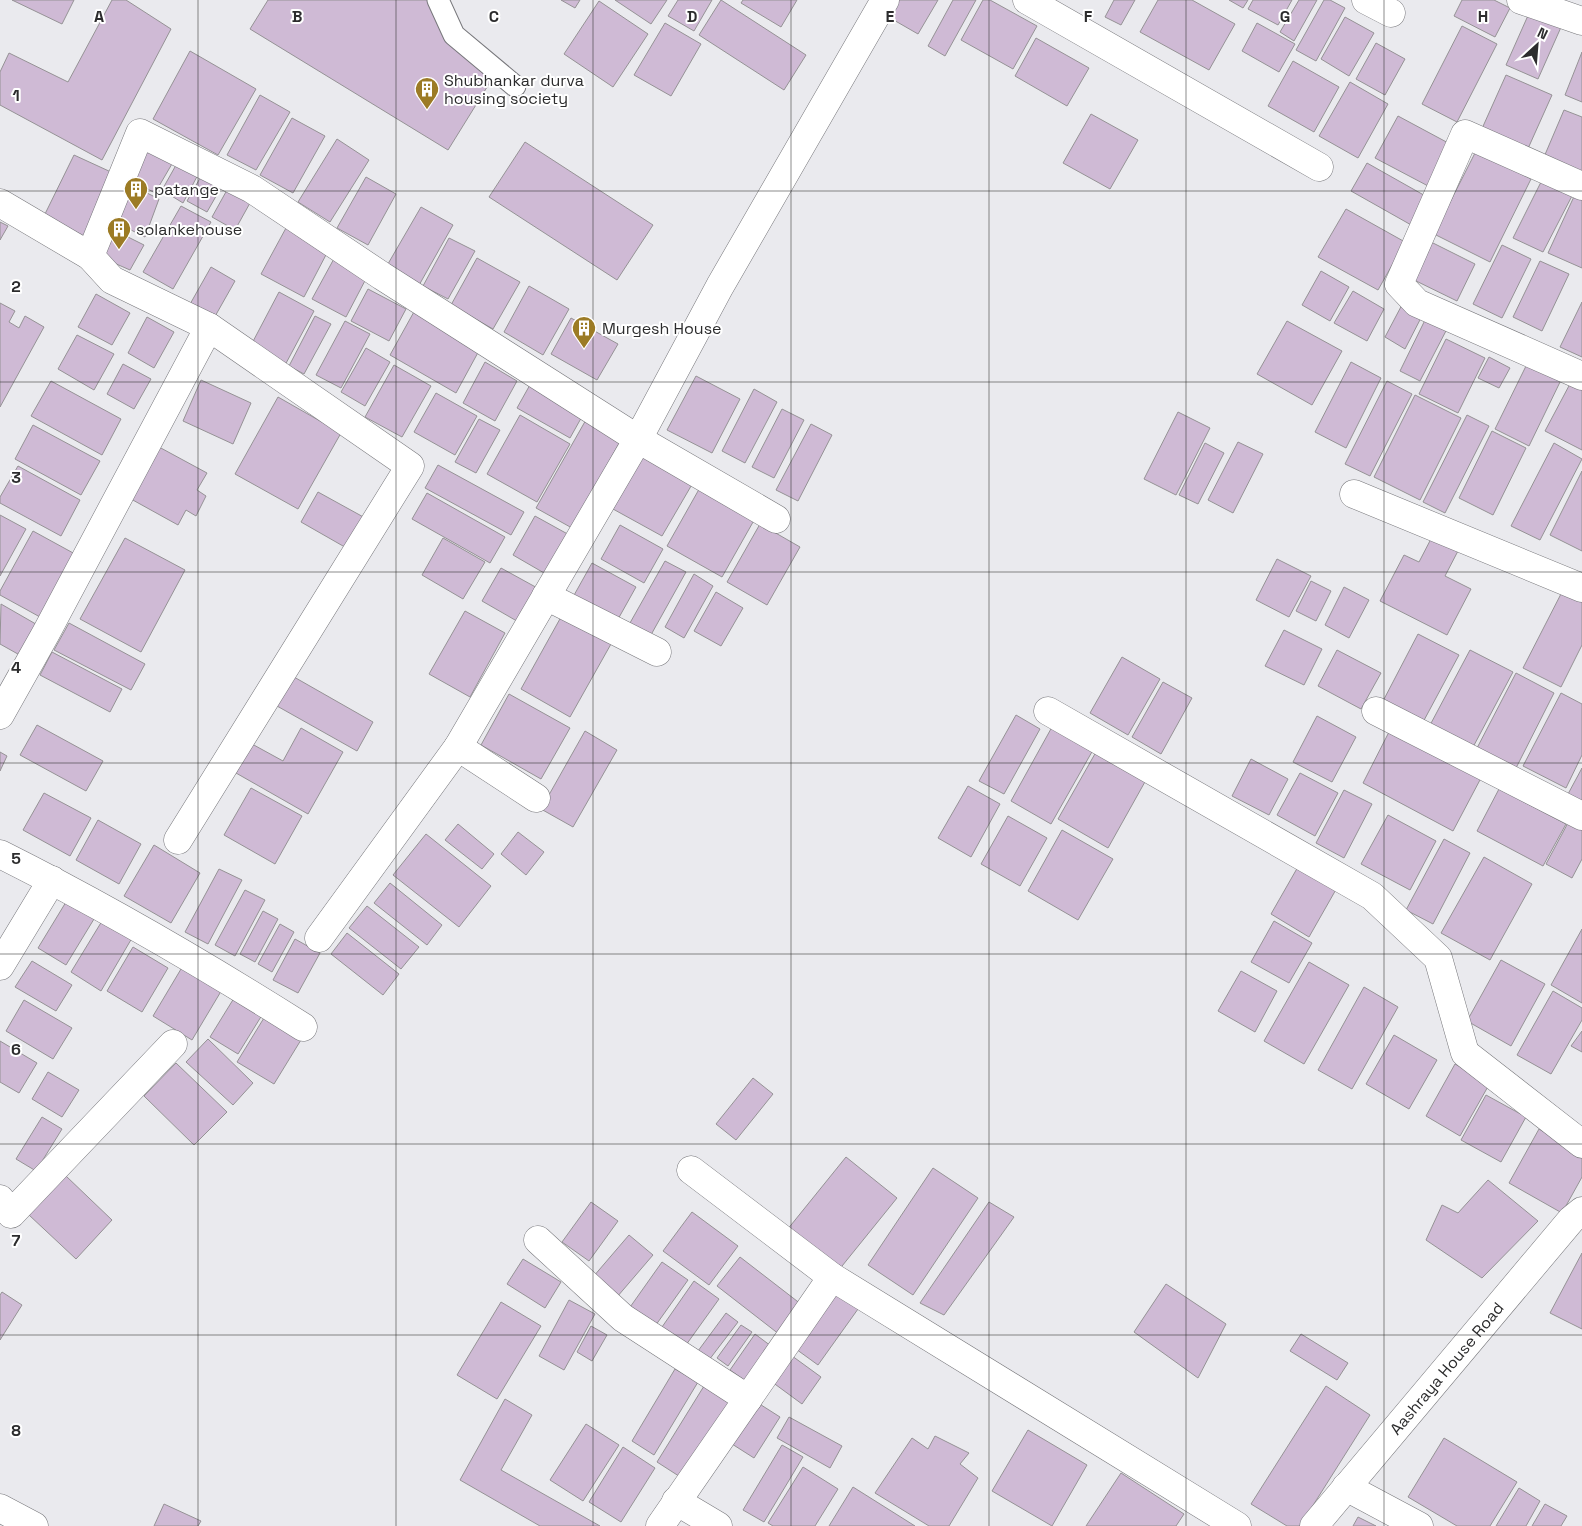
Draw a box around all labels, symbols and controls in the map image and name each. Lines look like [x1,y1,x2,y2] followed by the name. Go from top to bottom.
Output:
[94,6,104,27] text: A
[292,6,302,27] text: B
[489,6,499,27] text: C
[687,6,697,27] text: D
[886,6,895,27] text: E
[1084,6,1093,27] text: F
[1280,6,1290,27] text: G
[1478,6,1488,27] text: H
[1512,20,1562,70] north arrow
[1535,23,1551,43] text: N
[444,70,584,109] place label: Shubhankar durva housing society
[414,76,440,110] building icon: Shubhankar durva housing society
[12,85,20,106] text: 1
[123,176,149,210] building icon: patange
[154,179,219,200] place label: patange
[106,216,132,250] building icon: solankehouse
[136,219,242,240] place label: solankehouse
[11,276,21,297] text: 2
[571,315,597,349] building icon: Murgesh House
[602,318,722,339] place label: Murgesh House
[11,467,21,488] text: 3
[11,657,21,678] text: 4
[11,848,21,869] text: 5
[11,1039,21,1060] text: 6
[12,1230,21,1251] text: 7
[1385,1298,1508,1439] street label: Aashraya House Road
[11,1420,21,1441] text: 8

